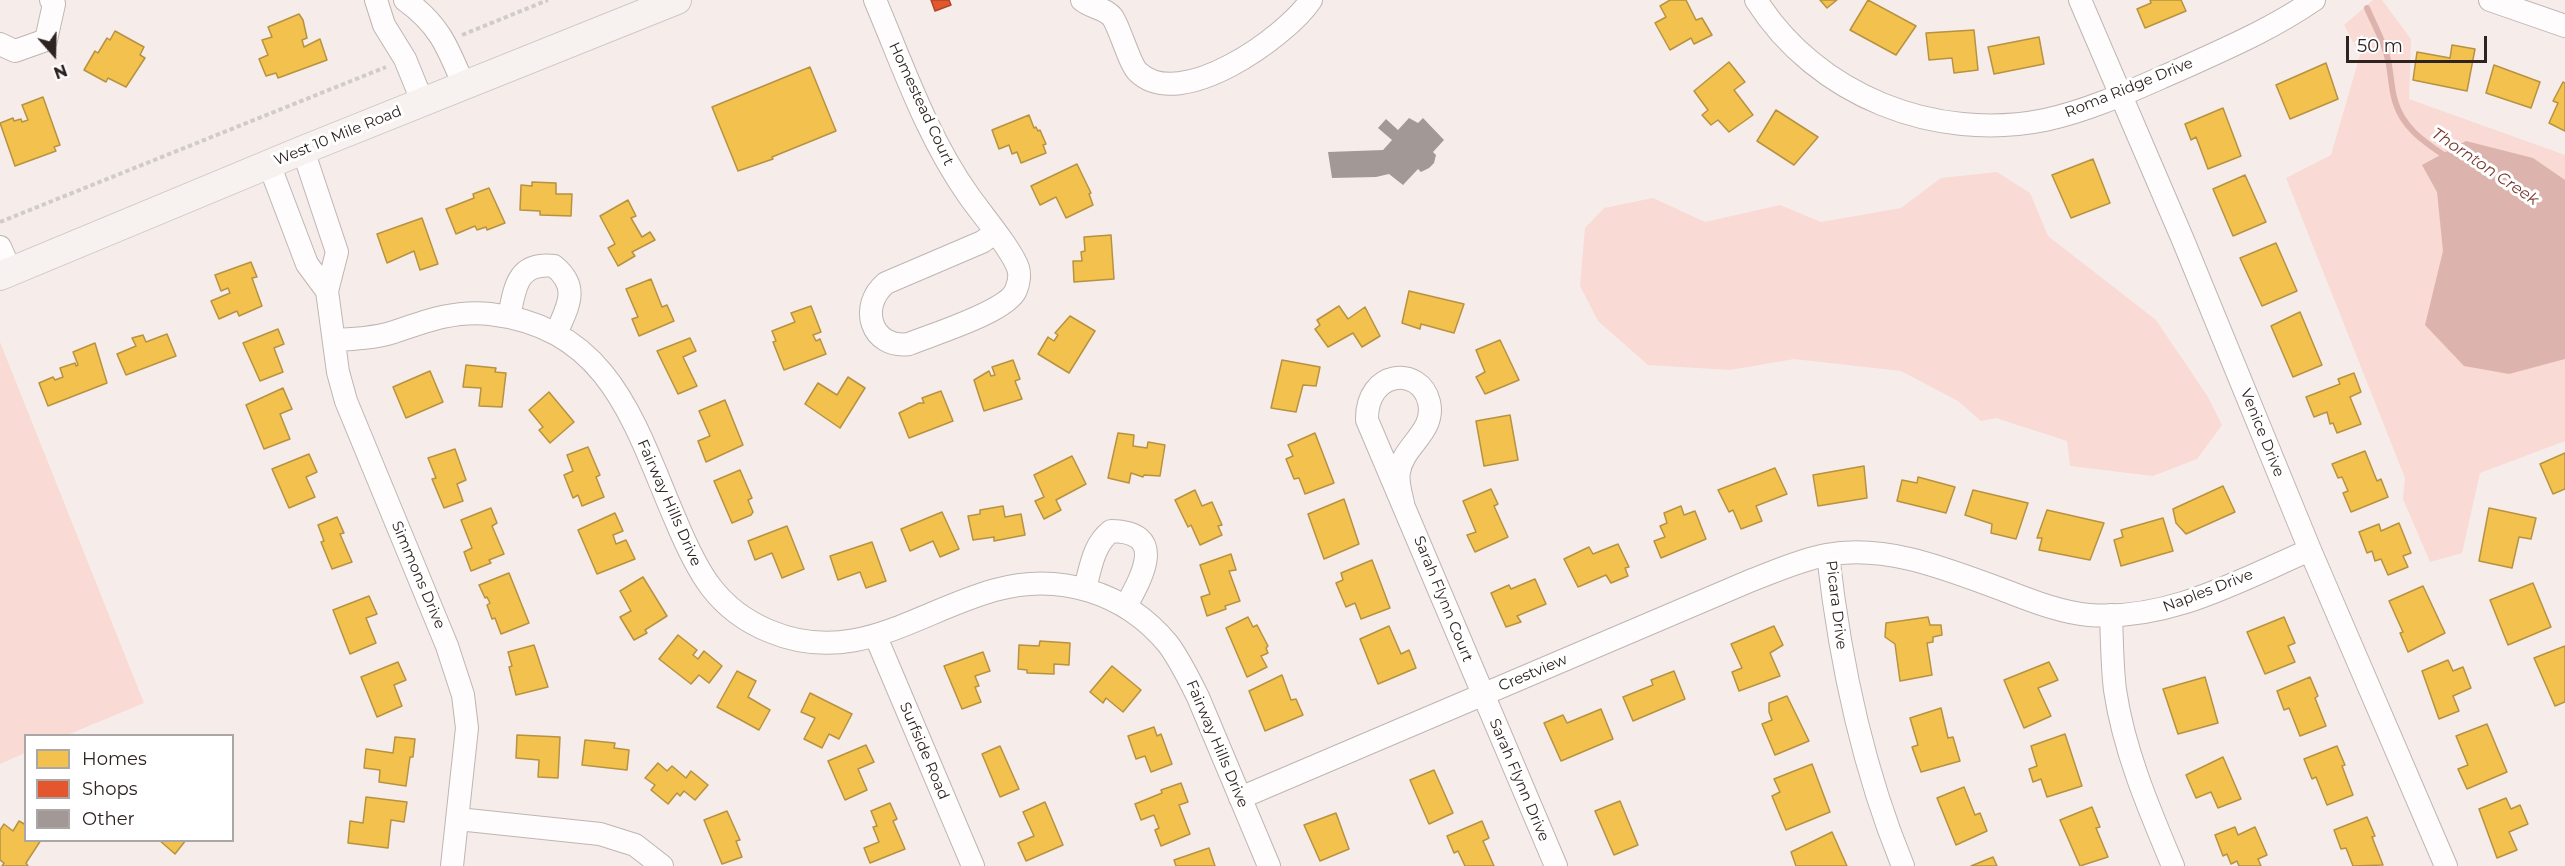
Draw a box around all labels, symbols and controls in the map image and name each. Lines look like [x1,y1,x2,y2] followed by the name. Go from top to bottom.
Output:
[24,24,84,84] north arrow
[2349,24,2490,62] scale bar
[2357,35,2403,57] text: 50 m
[885,40,957,168] street label: Homestead Court
[2062,54,2196,122] street label: Roma Ridge Drive
[51,60,70,83] text: N
[272,102,404,170] street label: West 10 Mile Road
[2428,124,2542,210] water label: Thornton Creek
[2236,386,2288,480] street label: Venice Drive
[633,437,705,569] street label: Fairway Hills Drive
[387,518,449,632] street label: Simmons Drive
[1409,533,1477,665] street label: Sarah Flynn Court
[1822,559,1850,651] street label: Picara Drive
[2161,566,2255,616] street label: Naples Drive
[1496,650,1570,696] street label: Crestview
[1182,678,1252,810] street label: Fairway Hills Drive
[895,700,953,802] street label: Surfside Road
[1485,716,1553,844] street label: Sarah Flynn Drive
[24,734,234,842] legend
[82,748,147,770] text: Homes
[82,778,138,800] text: Shops
[82,808,135,830] text: Other

